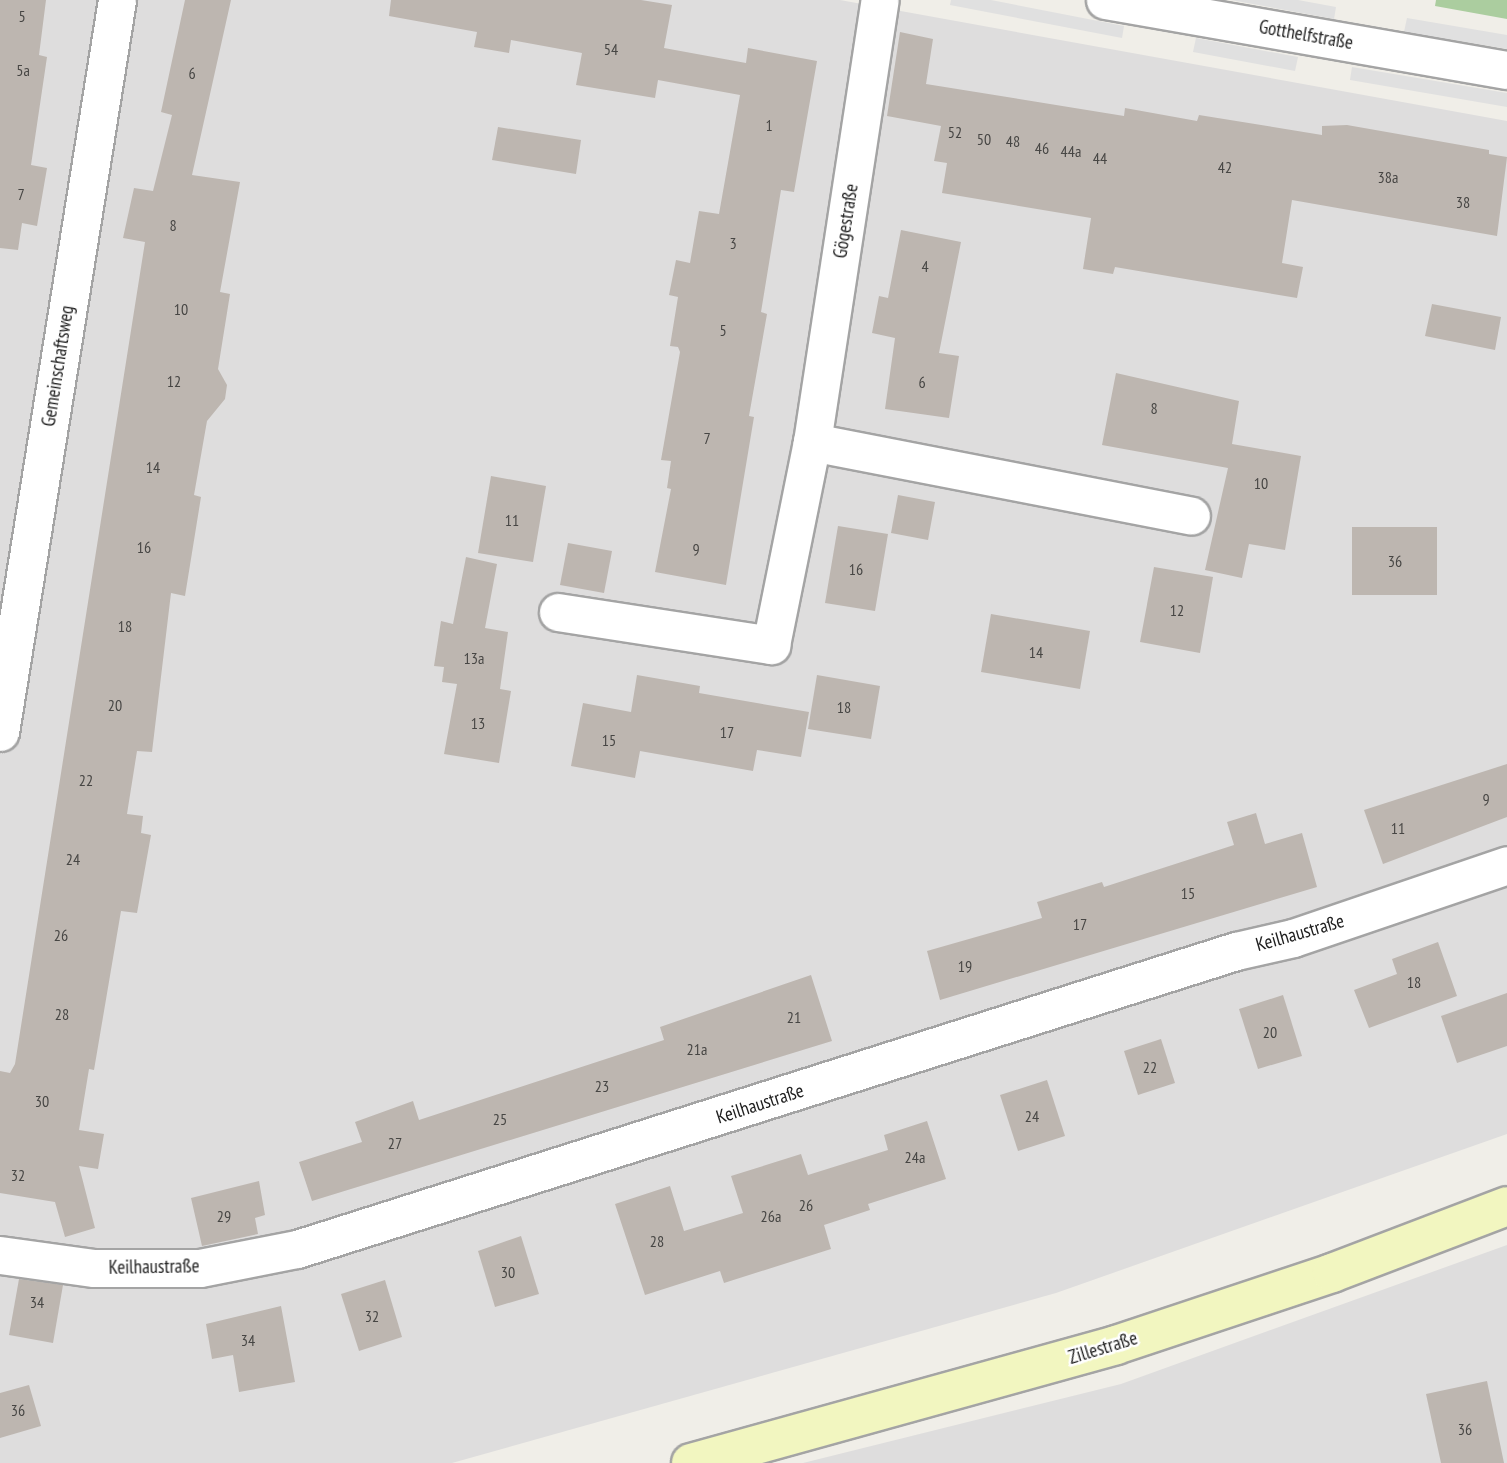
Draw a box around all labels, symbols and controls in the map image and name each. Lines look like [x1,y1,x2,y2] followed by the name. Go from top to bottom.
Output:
[18,6,26,26] house number: 5
[1257,16,1355,54] street label: Gotthelfstraße
[604,39,618,59] house number: 54
[16,60,30,80] house number: 5a
[188,63,196,83] house number: 6
[765,115,773,135] house number: 1
[948,122,962,142] house number: 52
[977,129,991,149] house number: 50
[1006,131,1020,151] house number: 48
[1035,138,1049,158] house number: 46
[1061,141,1081,161] house number: 44a
[1093,148,1107,168] house number: 44
[1218,157,1232,177] house number: 42
[1378,167,1398,187] house number: 38a
[829,182,863,260] street label: Gögestraße
[17,184,25,204] house number: 7
[1456,192,1470,212] house number: 38
[169,215,177,235] house number: 8
[729,233,737,253] house number: 3
[921,256,929,276] house number: 4
[174,299,188,319] house number: 10
[37,304,79,428] street label: Gemeinschaftsweg
[719,320,727,340] house number: 5
[167,371,181,391] house number: 12
[918,372,926,392] house number: 6
[1150,398,1158,418] house number: 8
[703,428,711,448] house number: 7
[146,457,160,477] house number: 14
[1254,473,1268,493] house number: 10
[505,510,519,530] house number: 11
[137,537,151,557] house number: 16
[692,539,700,559] house number: 9
[1388,551,1402,571] house number: 36
[849,559,863,579] house number: 16
[1170,600,1184,620] house number: 12
[118,616,132,636] house number: 18
[1029,642,1043,662] house number: 14
[464,648,484,668] house number: 13a
[108,695,122,715] house number: 20
[837,697,851,717] house number: 18
[471,713,485,733] house number: 13
[720,722,734,742] house number: 17
[602,730,616,750] house number: 15
[79,770,93,790] house number: 22
[1482,789,1490,809] house number: 9
[1391,818,1405,838] house number: 11
[66,849,80,869] house number: 24
[1181,883,1195,903] house number: 15
[1253,910,1347,956] street label: Keilhaustraße
[1073,914,1087,934] house number: 17
[54,925,68,945] house number: 26
[958,956,972,976] house number: 19
[1407,972,1421,992] house number: 18
[55,1004,69,1024] house number: 28
[787,1007,801,1027] house number: 21
[1263,1022,1277,1042] house number: 20
[687,1039,707,1059] house number: 21a
[1143,1057,1157,1077] house number: 22
[595,1076,609,1096] house number: 23
[713,1079,807,1129] street label: Keilhaustraße
[35,1091,49,1111] house number: 30
[1025,1106,1039,1126] house number: 24
[493,1109,507,1129] house number: 25
[388,1133,402,1153] house number: 27
[905,1147,925,1167] house number: 24a
[11,1165,25,1185] house number: 32
[799,1195,813,1215] house number: 26
[217,1206,231,1226] house number: 29
[761,1206,781,1226] house number: 26a
[650,1231,664,1251] house number: 28
[108,1255,200,1279] street label: Keilhaustraße
[501,1262,515,1282] house number: 30
[30,1292,44,1312] house number: 34
[365,1306,379,1326] house number: 32
[1066,1327,1140,1369] street label: Zillestraße
[241,1330,255,1350] house number: 34
[11,1400,25,1420] house number: 36
[1458,1419,1472,1439] house number: 36

